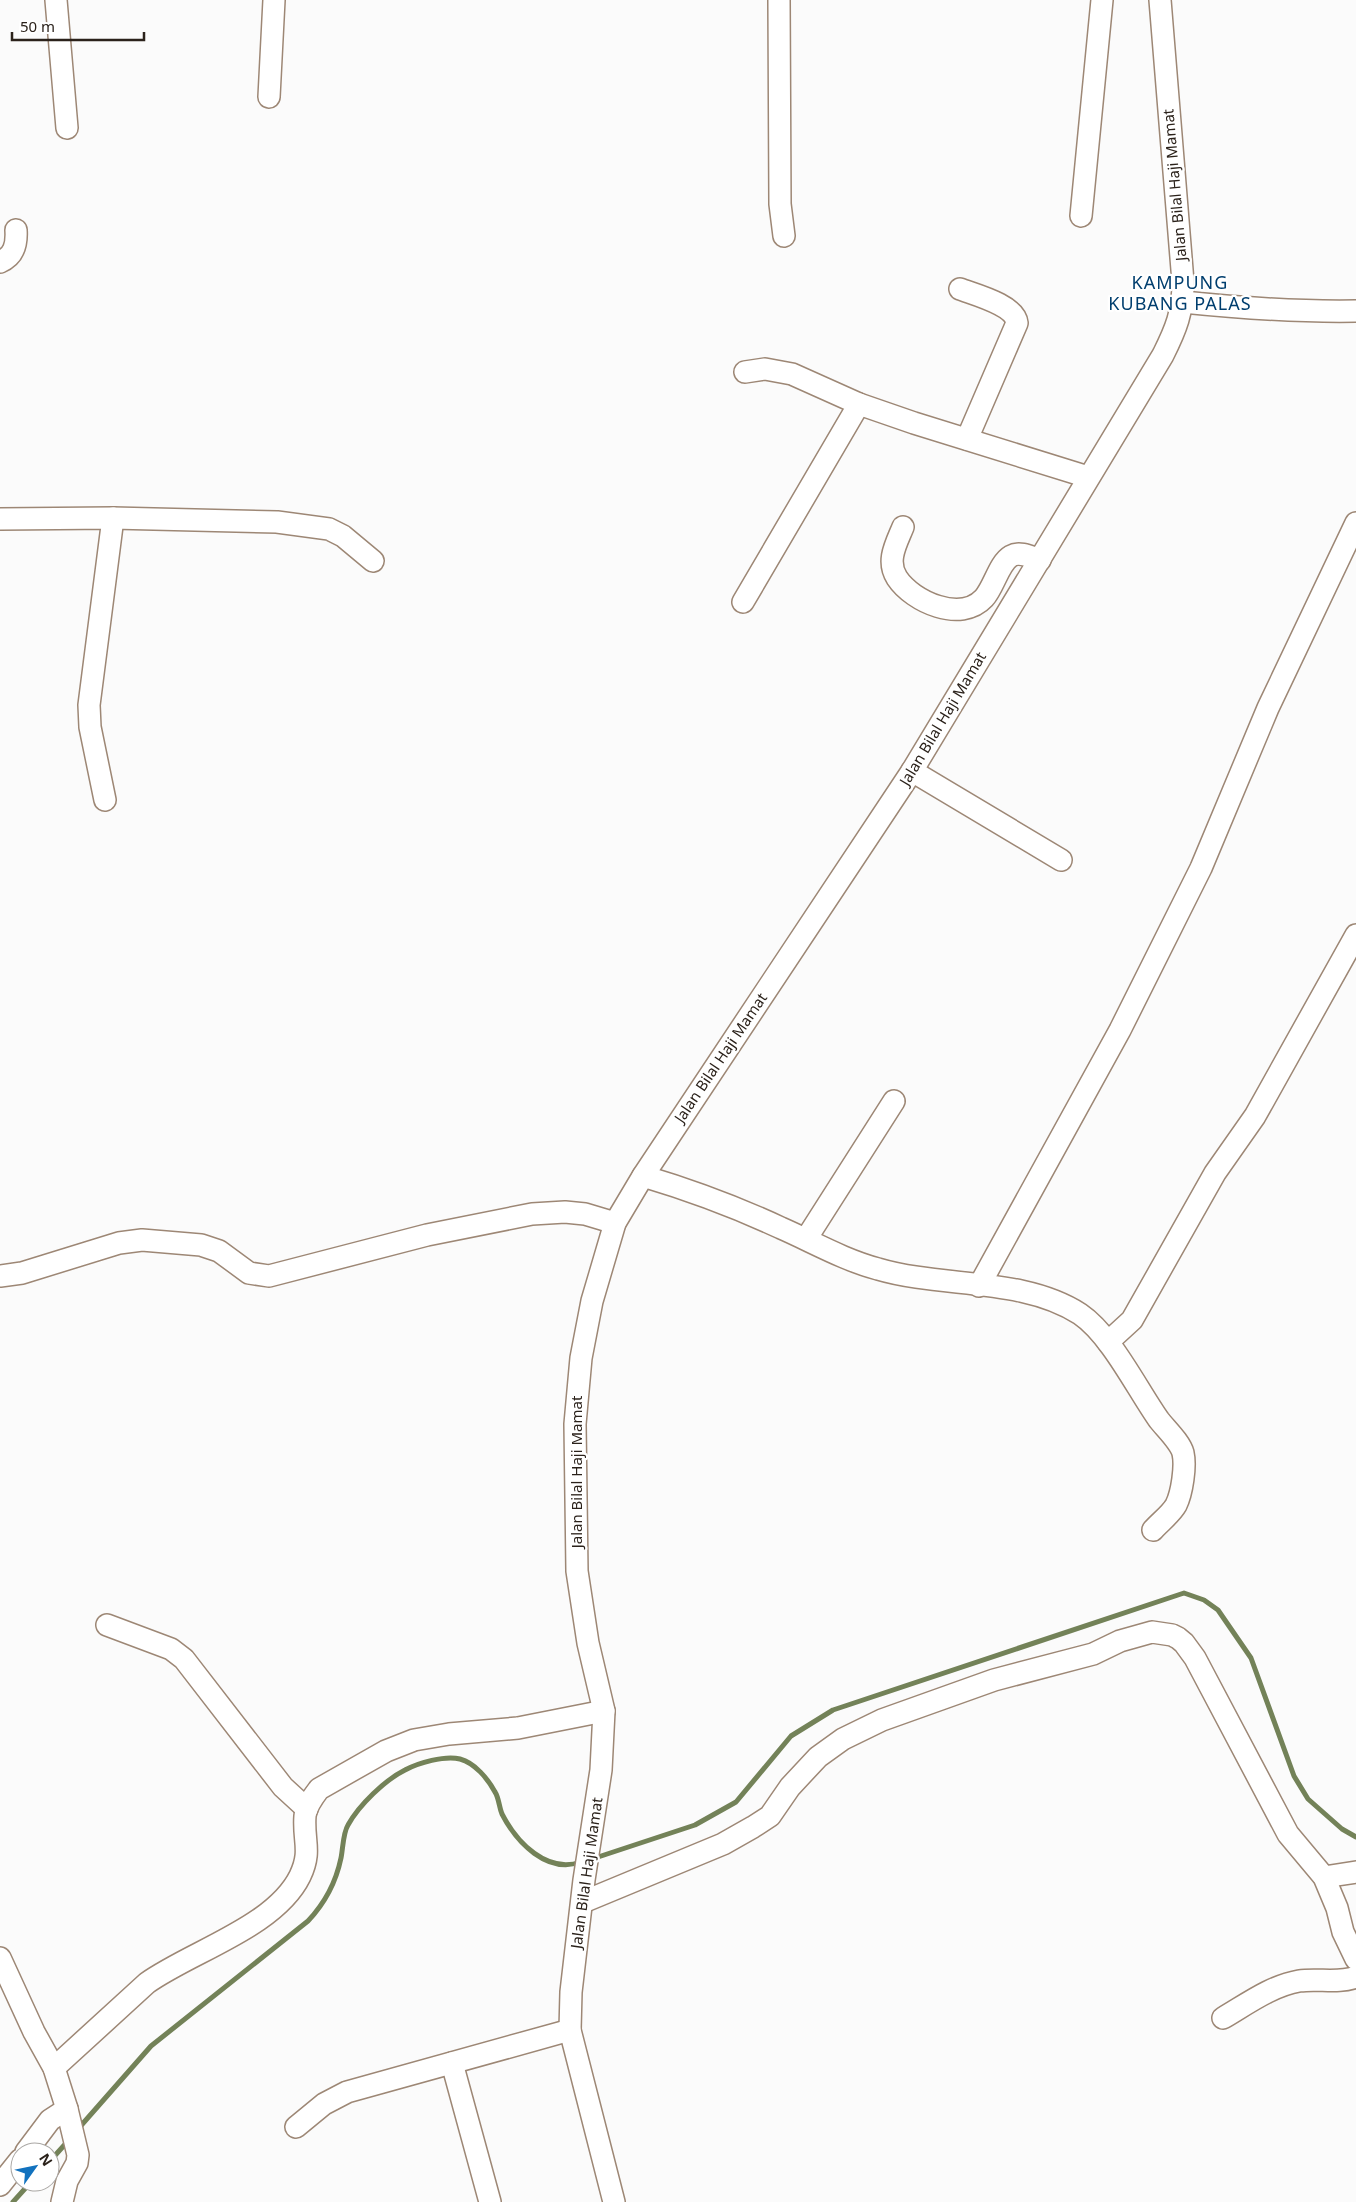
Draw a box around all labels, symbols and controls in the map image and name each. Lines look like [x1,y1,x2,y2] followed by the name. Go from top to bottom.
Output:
[12,10,145,42] scale bar
[20,16,55,36] text: 50 m
[1157,108,1191,264] street label: Jalan Bilal Haji Mamat
[1108,270,1252,315] district label: KAMPUNG KUBANG PALAS
[893,647,990,791] street label: Jalan Bilal Haji Mamat
[668,988,771,1128] street label: Jalan Bilal Haji Mamat
[566,1395,586,1550] street label: Jalan Bilal Haji Mamat
[565,1795,607,1952] street label: Jalan Bilal Haji Mamat
[10,2142,60,2192] north arrow
[35,2150,57,2170] text: N

